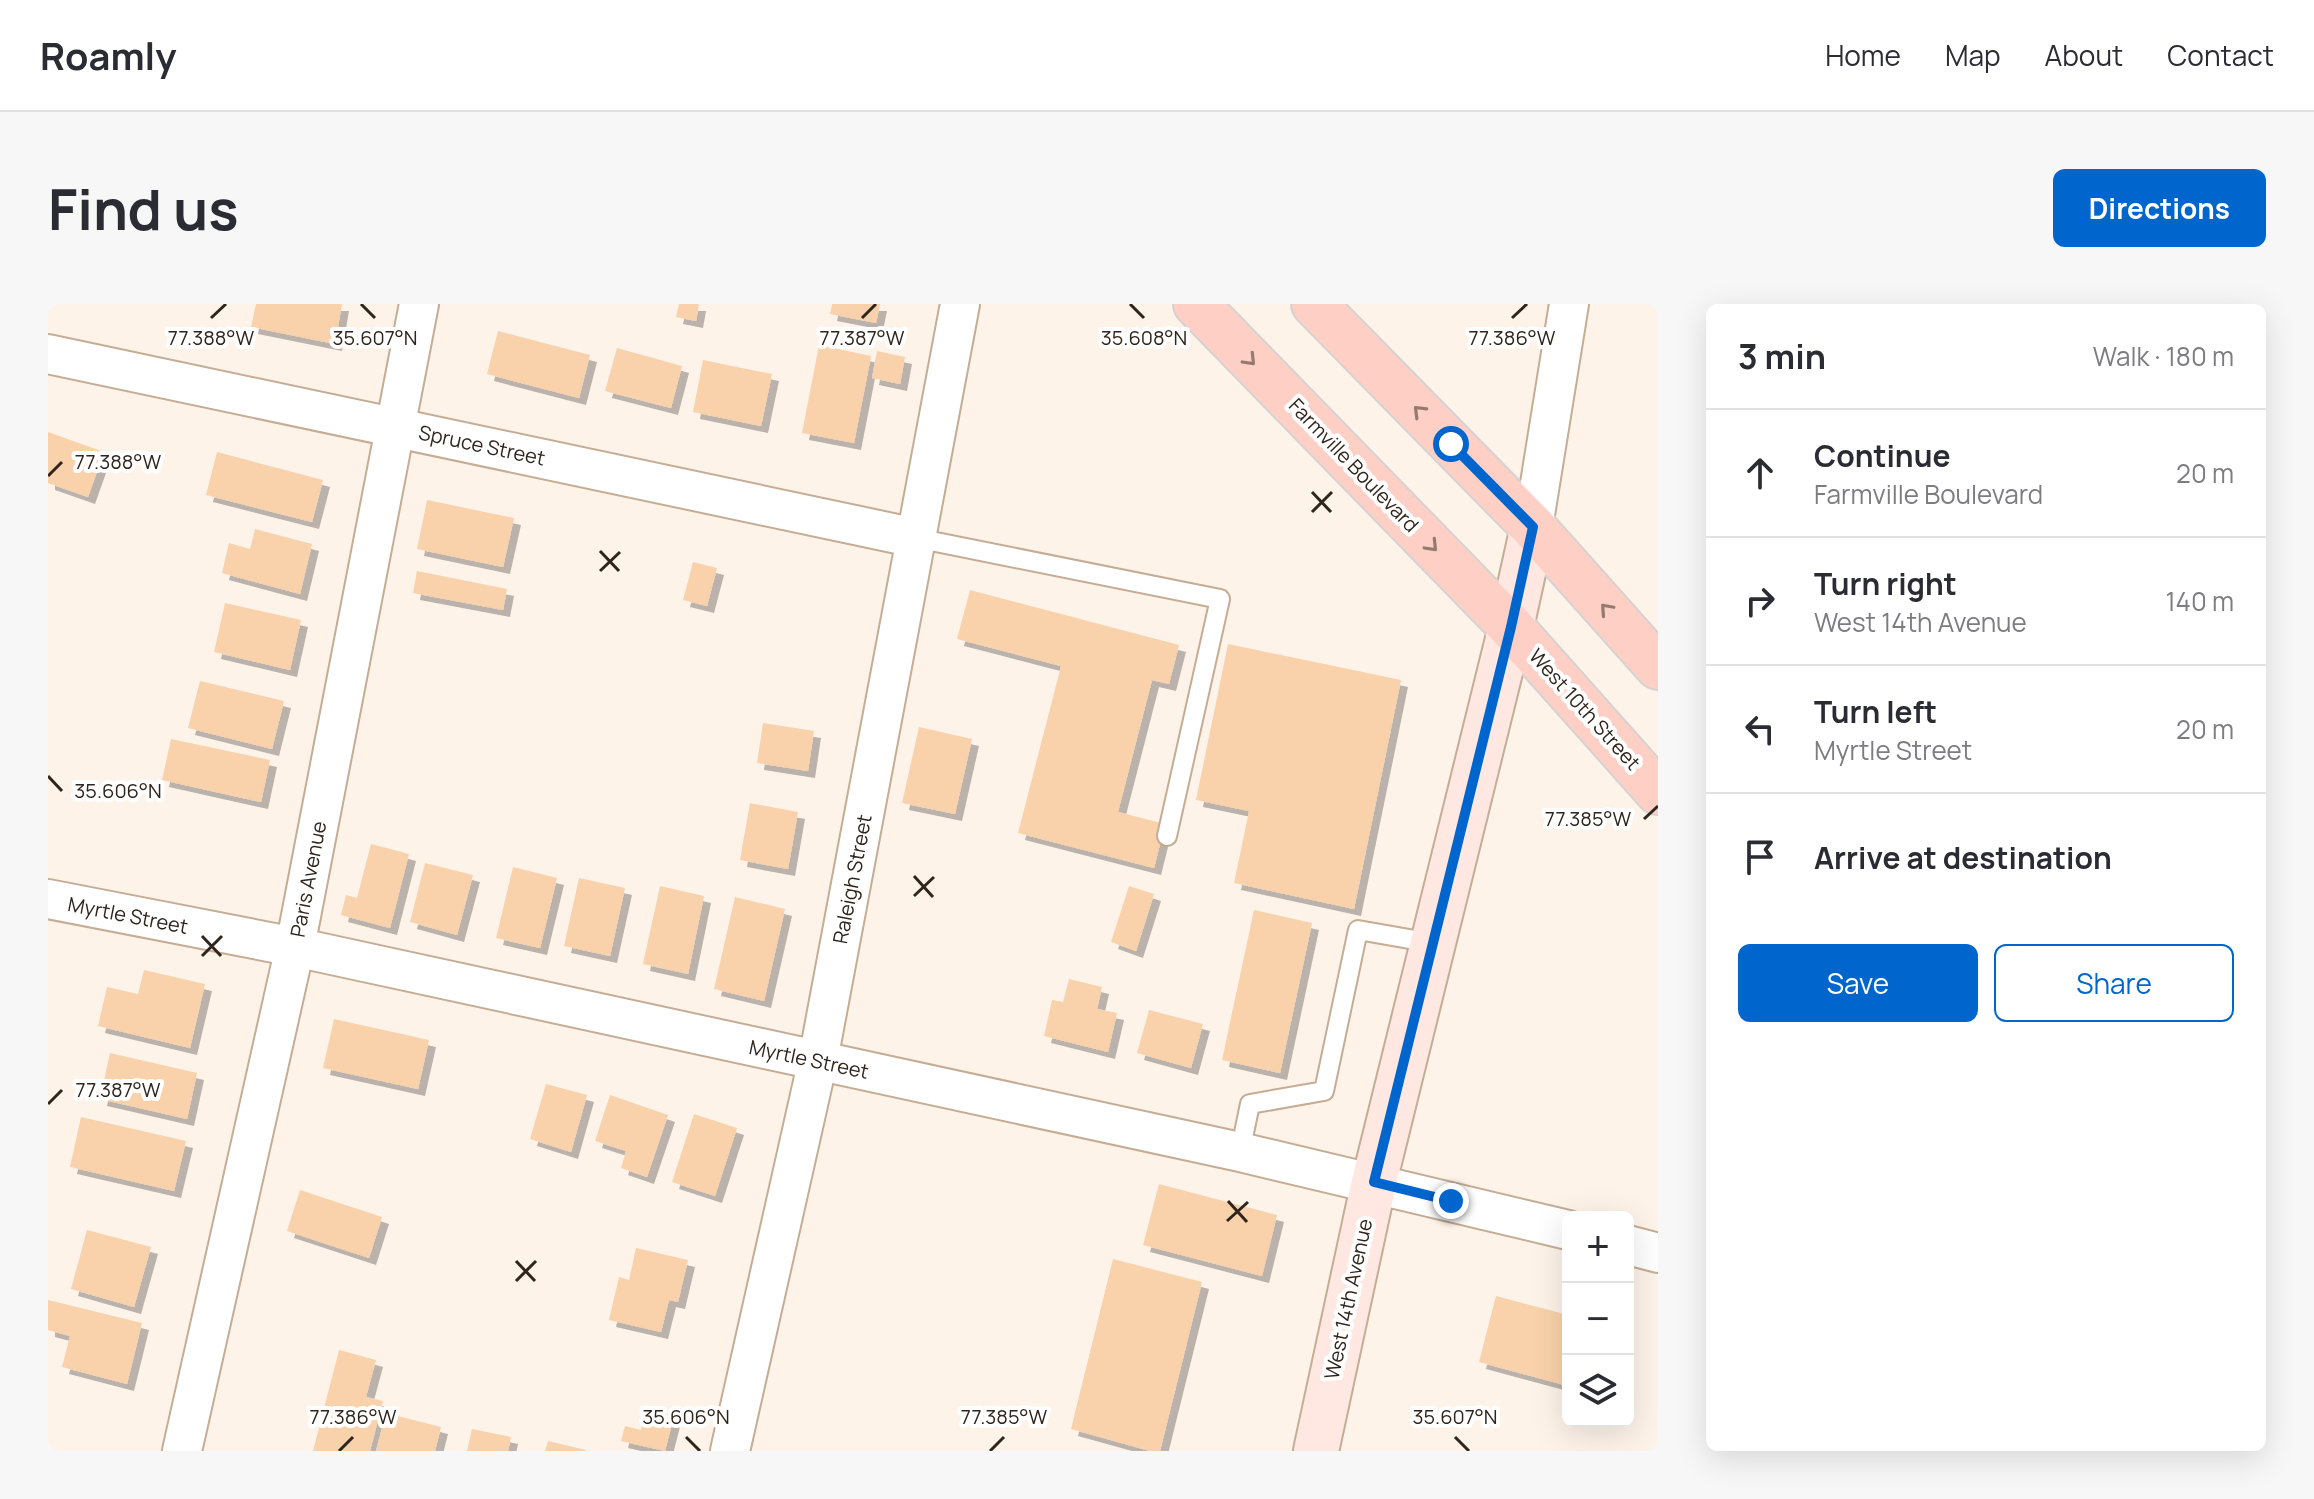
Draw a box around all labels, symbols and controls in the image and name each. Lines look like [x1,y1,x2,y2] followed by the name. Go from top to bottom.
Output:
[40,29,177,81] text: Roamly
[1825,36,1901,74] text: Home
[1945,36,2001,74] text: Map
[2045,36,2123,74] text: About
[2167,36,2274,74] text: Contact
[2053,169,2266,247] button: Directions
[48,170,239,247] text: Find us
[168,324,254,351] text: 77.388°W
[332,324,418,351] text: 35.607°N
[820,324,905,351] text: 77.387°W
[1101,324,1187,351] text: 35.608°N
[1468,324,1556,351] text: 77.386°W
[1738,333,1826,379] text: 3 min
[2093,338,2234,374] text: Walk · 180 m
[1241,351,1256,365] one-way arrow
[1283,392,1425,538] street label: Farmville Boulevard
[1414,406,1429,420] one-way arrow
[416,418,548,472] street label: Spruce Street
[1433,426,1469,462] route start
[1814,435,1950,476] text: Continue
[75,448,161,475] text: 77.388°W
[1738,451,1782,495] icon: ahead
[2176,455,2234,491] text: 20 m
[1814,476,2043,512] text: Farmville Boulevard
[1423,537,1437,551] one-way arrow
[1814,563,1957,604] text: Turn right
[1738,579,1782,623] icon: right
[2165,583,2234,619] text: 140 m
[1601,604,1616,619] one-way arrow
[1814,604,2027,640] text: West 14th Avenue
[1523,643,1647,775] street label: West 10th Street
[1814,691,1937,732] text: Turn left
[1738,707,1782,751] icon: left
[2176,711,2234,747] text: 20 m
[1814,732,1972,768] text: Myrtle Street
[74,777,162,804] text: 35.606°N
[1545,805,1631,832] text: 77.385°W
[826,812,878,946] street label: Raleigh Street
[284,819,332,939] street label: Paris Avenue
[1738,835,1782,879] icon: arrive
[1814,837,2112,878] text: Arrive at destination
[66,890,190,940] street label: Myrtle Street
[1738,944,1978,1022] button: Save
[1994,944,2234,1022] button: Share
[747,1033,871,1085] street label: Myrtle Street
[76,1076,161,1103] text: 77.387°W
[1433,1183,1469,1219] route end
[1562,1211,1634,1427] map controls
[1562,1211,1634,1283] button: +
[1318,1216,1378,1382] street label: West 14th Avenue
[1562,1283,1634,1355] button: −
[1562,1355,1634,1427] button: layers
[309,1403,397,1430] text: 77.386°W
[642,1403,730,1430] text: 35.606°N
[961,1403,1047,1430] text: 77.385°W
[1412,1403,1498,1430] text: 35.607°N

